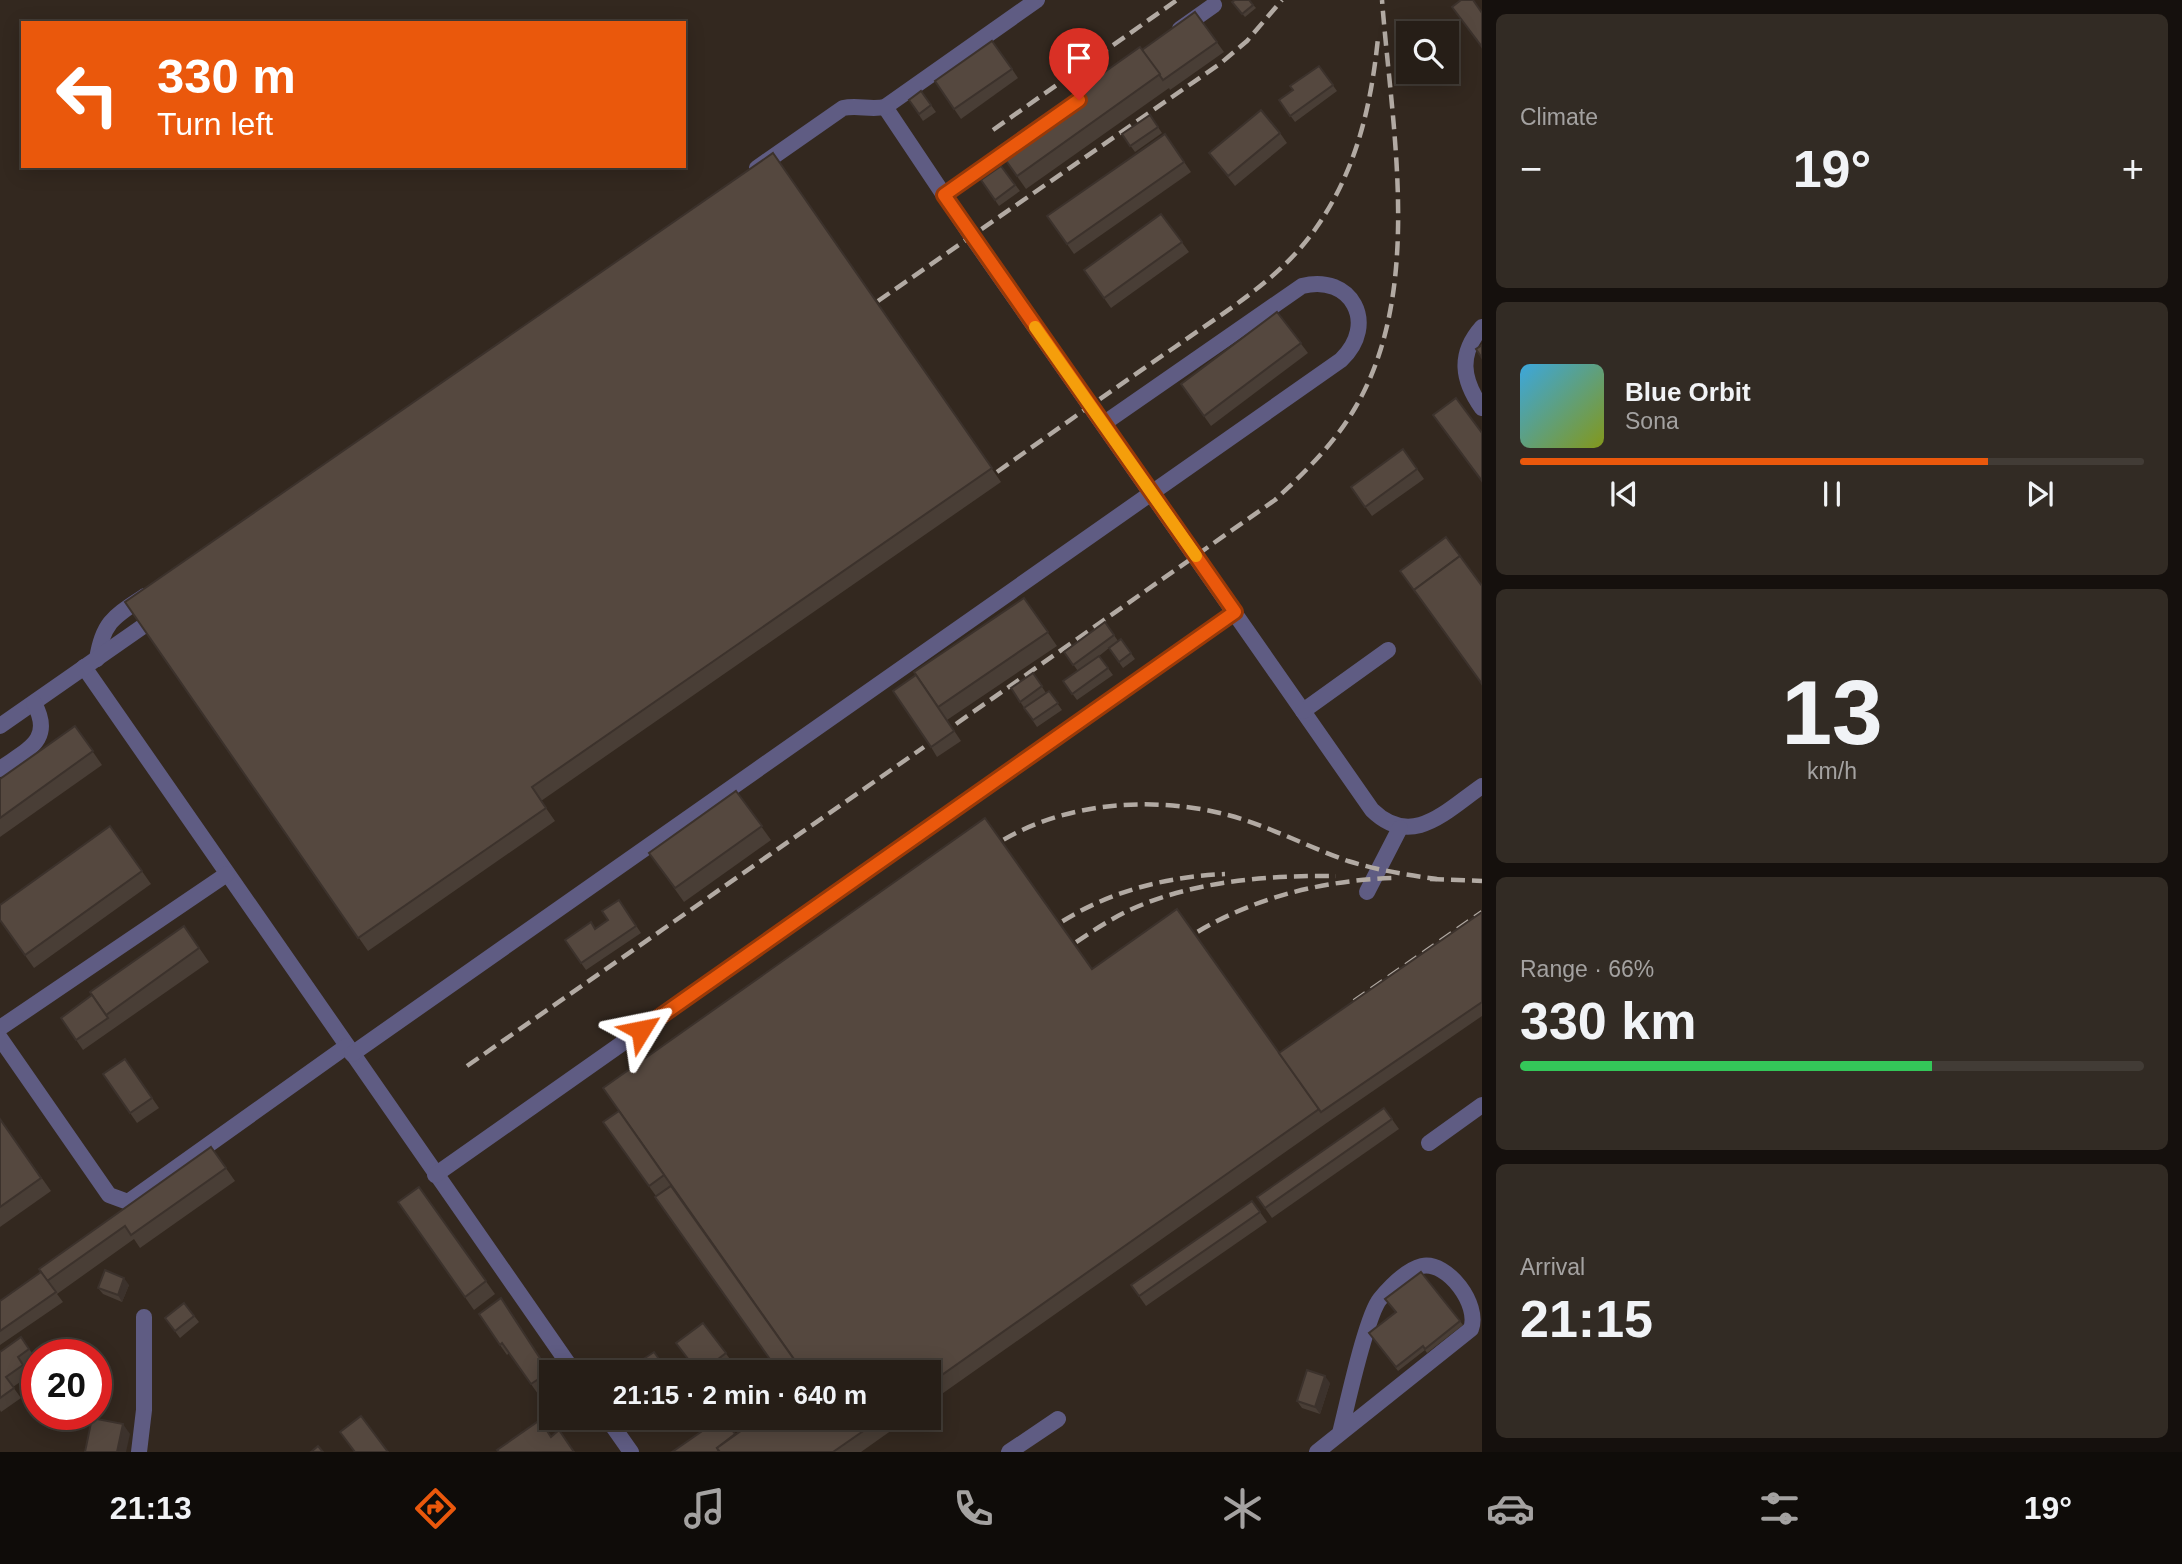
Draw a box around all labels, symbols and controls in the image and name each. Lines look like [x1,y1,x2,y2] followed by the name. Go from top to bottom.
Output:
[1396,21,1459,84] map controls
[1396,21,1459,84] button: search
[1049,28,1109,100] pin
[1060,39,1098,77] icon: arrive
[42,49,133,140] icon: left
[157,49,296,103] text: 330 m
[1520,104,1598,130] text: Climate
[157,106,273,142] text: Turn left
[1793,140,1871,198] text: 19°
[1520,148,1542,190] text: −
[2122,148,2144,190] text: +
[1625,377,1751,407] text: Blue Orbit
[1625,408,1679,434] text: Sona
[1605,475,1643,513] icon: previous
[1813,475,1851,513] icon: pause
[2021,475,2059,513] icon: next
[1781,662,1883,763] text: 13
[1807,758,1857,784] text: km/h
[1520,956,1654,982] text: Range · 66%
[1520,992,1696,1050] text: 330 km
[604,993,678,1067] position arrow
[1520,1254,1585,1280] text: Arrival
[1520,1290,1653,1348] text: 21:15
[21,1339,112,1430] speed limit sign: 20
[613,1380,867,1410] text: 21:15 · 2 min · 640 m
[411,1484,460,1533] icon: directions
[680,1484,729,1533] icon: music
[949,1484,998,1533] icon: phone
[1218,1484,1267,1533] icon: climate
[1486,1484,1535,1533] icon: car
[1755,1484,1804,1533] icon: filters
[110,1490,192,1526] text: 21:13
[2024,1490,2072,1526] text: 19°

